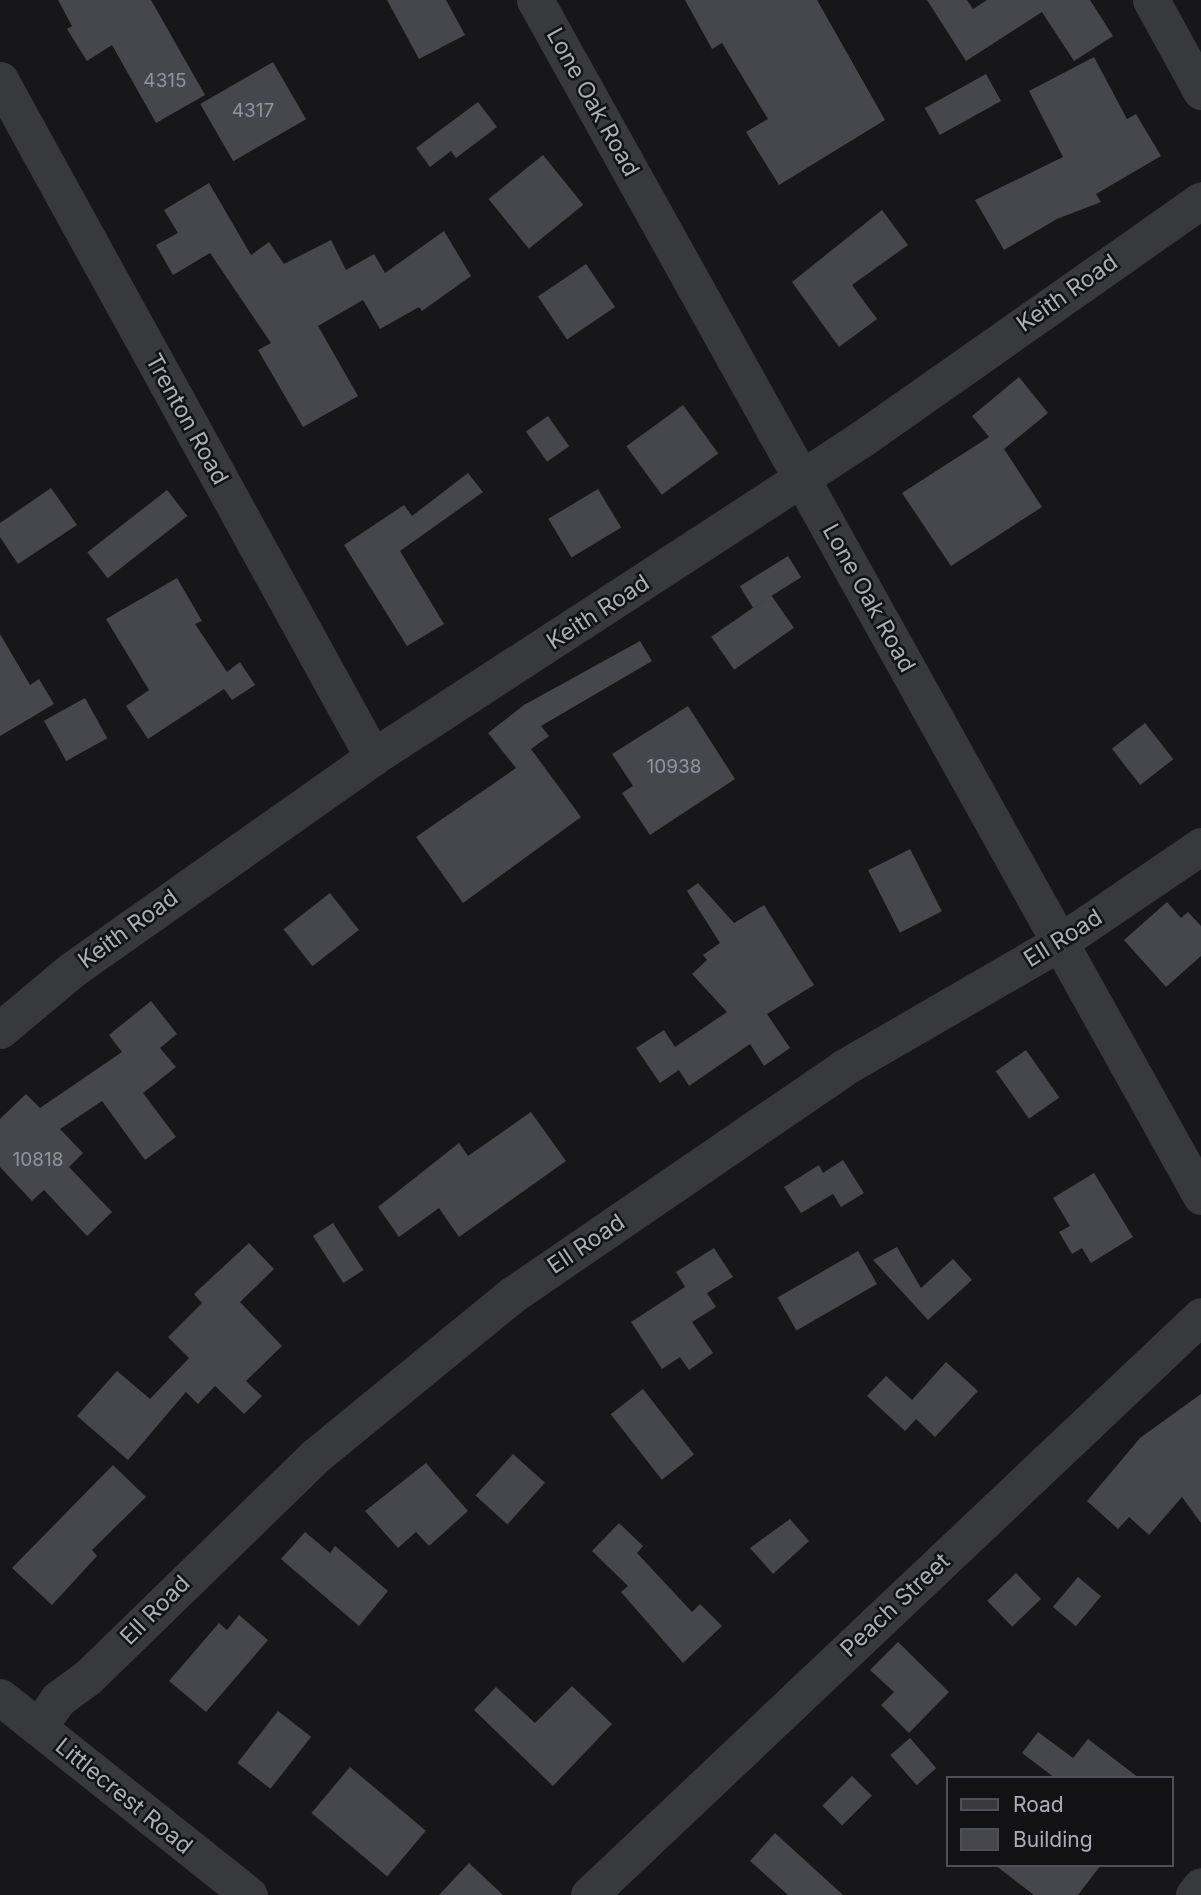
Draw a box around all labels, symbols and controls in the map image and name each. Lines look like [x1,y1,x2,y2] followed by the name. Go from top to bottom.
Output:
[541,23,645,181] street label: Lone Oak Road
[143,70,187,92] house number: 4315
[232,100,274,122] house number: 4317
[1011,248,1123,338] street label: Keith Road
[140,349,234,489] street label: Trenton Road
[817,519,921,677] street label: Lone Oak Road
[542,569,654,655] street label: Keith Road
[647,756,701,778] house number: 10938
[73,884,183,974] street label: Keith Road
[1019,903,1107,973] street label: Ell Road
[13,1149,63,1171] house number: 10818
[542,1208,630,1280] street label: Ell Road
[835,1547,955,1663] street label: Peach Street
[115,1570,195,1650] street label: Ell Road
[50,1732,198,1860] street label: Littlecrest Road
[946,1776,1173,1867] legend
[1013,1792,1064,1817] text: Road
[1013,1827,1093,1852] text: Building

